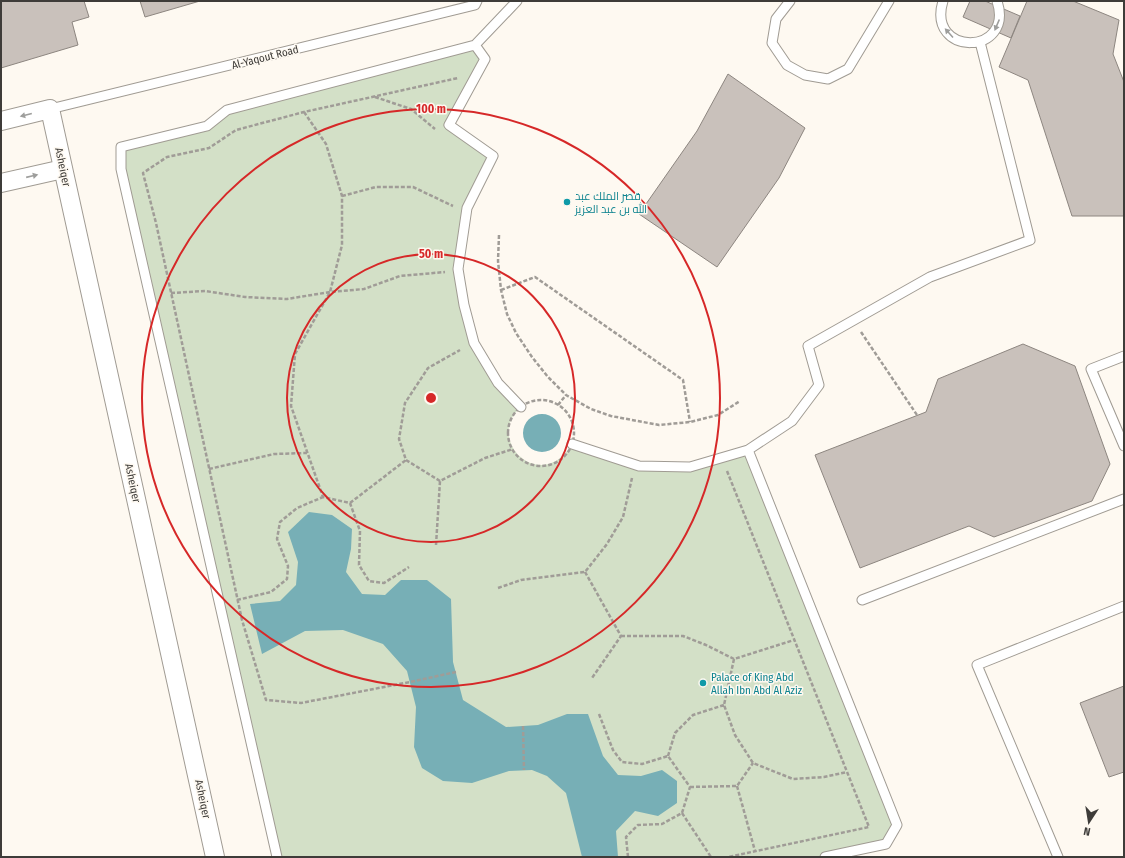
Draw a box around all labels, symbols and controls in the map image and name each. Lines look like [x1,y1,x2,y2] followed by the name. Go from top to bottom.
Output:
[993,19,999,31] one-way arrow
[944,28,953,38] one-way arrow
[230,43,300,72] street label: Al-Yaqout Road
[416,102,446,116] text: 100 m
[19,113,32,119] one-way arrow
[52,146,73,188] street label: Asheiqer
[26,172,38,178] one-way arrow
[574,190,647,216] place label: قصر الملك عبد الله بن عبد العزيز
[562,197,572,207] marker: قصر الملك عبد الله بن عبد العزيز
[419,247,443,261] text: 50 m
[424,391,438,405] centre of rings
[122,462,143,504] street label: Asheiqer
[711,671,803,697] place label: Palace of King Abd Allah Ibn Abd Al Aziz
[698,678,708,688] marker: Palace of King Abd Allah Ibn Abd Al Aziz
[192,778,213,820] street label: Asheiqer
[1069,802,1109,842] north arrow
[1082,824,1092,838] text: N

